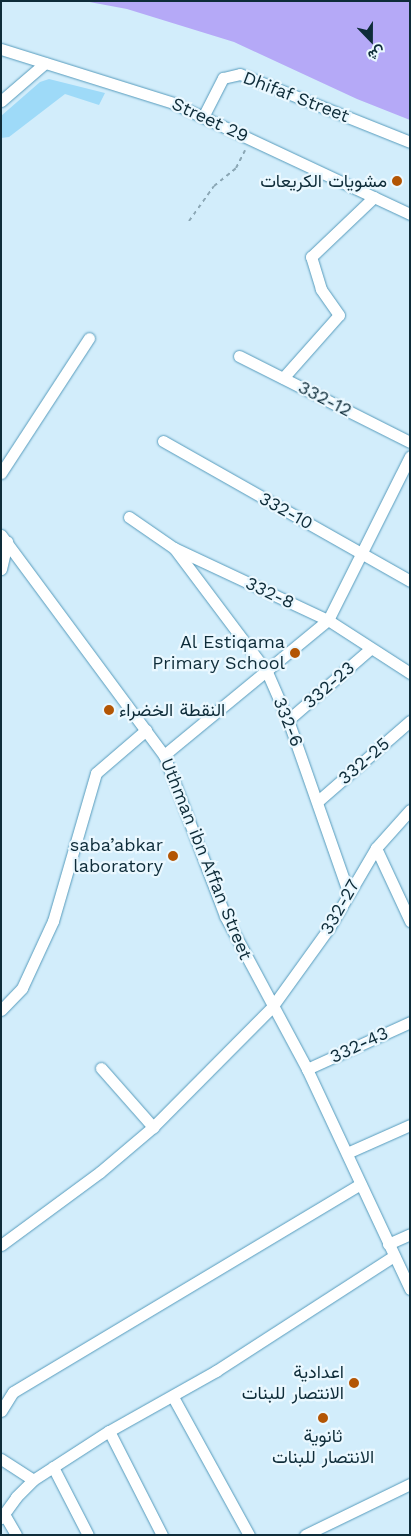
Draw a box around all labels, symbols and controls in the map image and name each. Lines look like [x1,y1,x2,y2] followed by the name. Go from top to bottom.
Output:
[346,15,396,65] north arrow
[366,43,387,64] text: ش
[239,67,353,127] street label: Dhifaf Street
[168,93,252,147] street label: Street 29
[260,170,387,192] place label: مشويات الكريعات
[391,175,403,187] marker: مشويات الكريعات
[295,376,355,422] street label: 332-12
[255,488,317,534] street label: 332-10
[242,572,298,614] street label: 332-8
[152,632,285,674] place label: Al Estiqama Primary School
[289,647,301,659] marker: Al Estiqama Primary School
[299,657,359,713] street label: 332-23
[268,694,308,750] street label: 332-6
[119,699,225,721] place label: النقطة الخضراء
[103,704,115,716] marker: النقطة الخضراء
[334,733,394,789] street label: 332-25
[156,755,256,963] street label: Uthman ibn Affan Street
[70,835,163,878] place label: saba’abkar laboratory
[167,850,179,862] marker: saba’abkar laboratory
[316,876,364,938] street label: 332-27
[326,1022,392,1068] street label: 332-43
[242,1362,344,1405] place label: اعدادية الانتصار للبنات
[348,1377,360,1389] marker: اعدادية الانتصار للبنات
[317,1412,329,1424] marker: ثانوية الانتصار للبنات
[272,1426,374,1468] place label: ثانوية الانتصار للبنات

